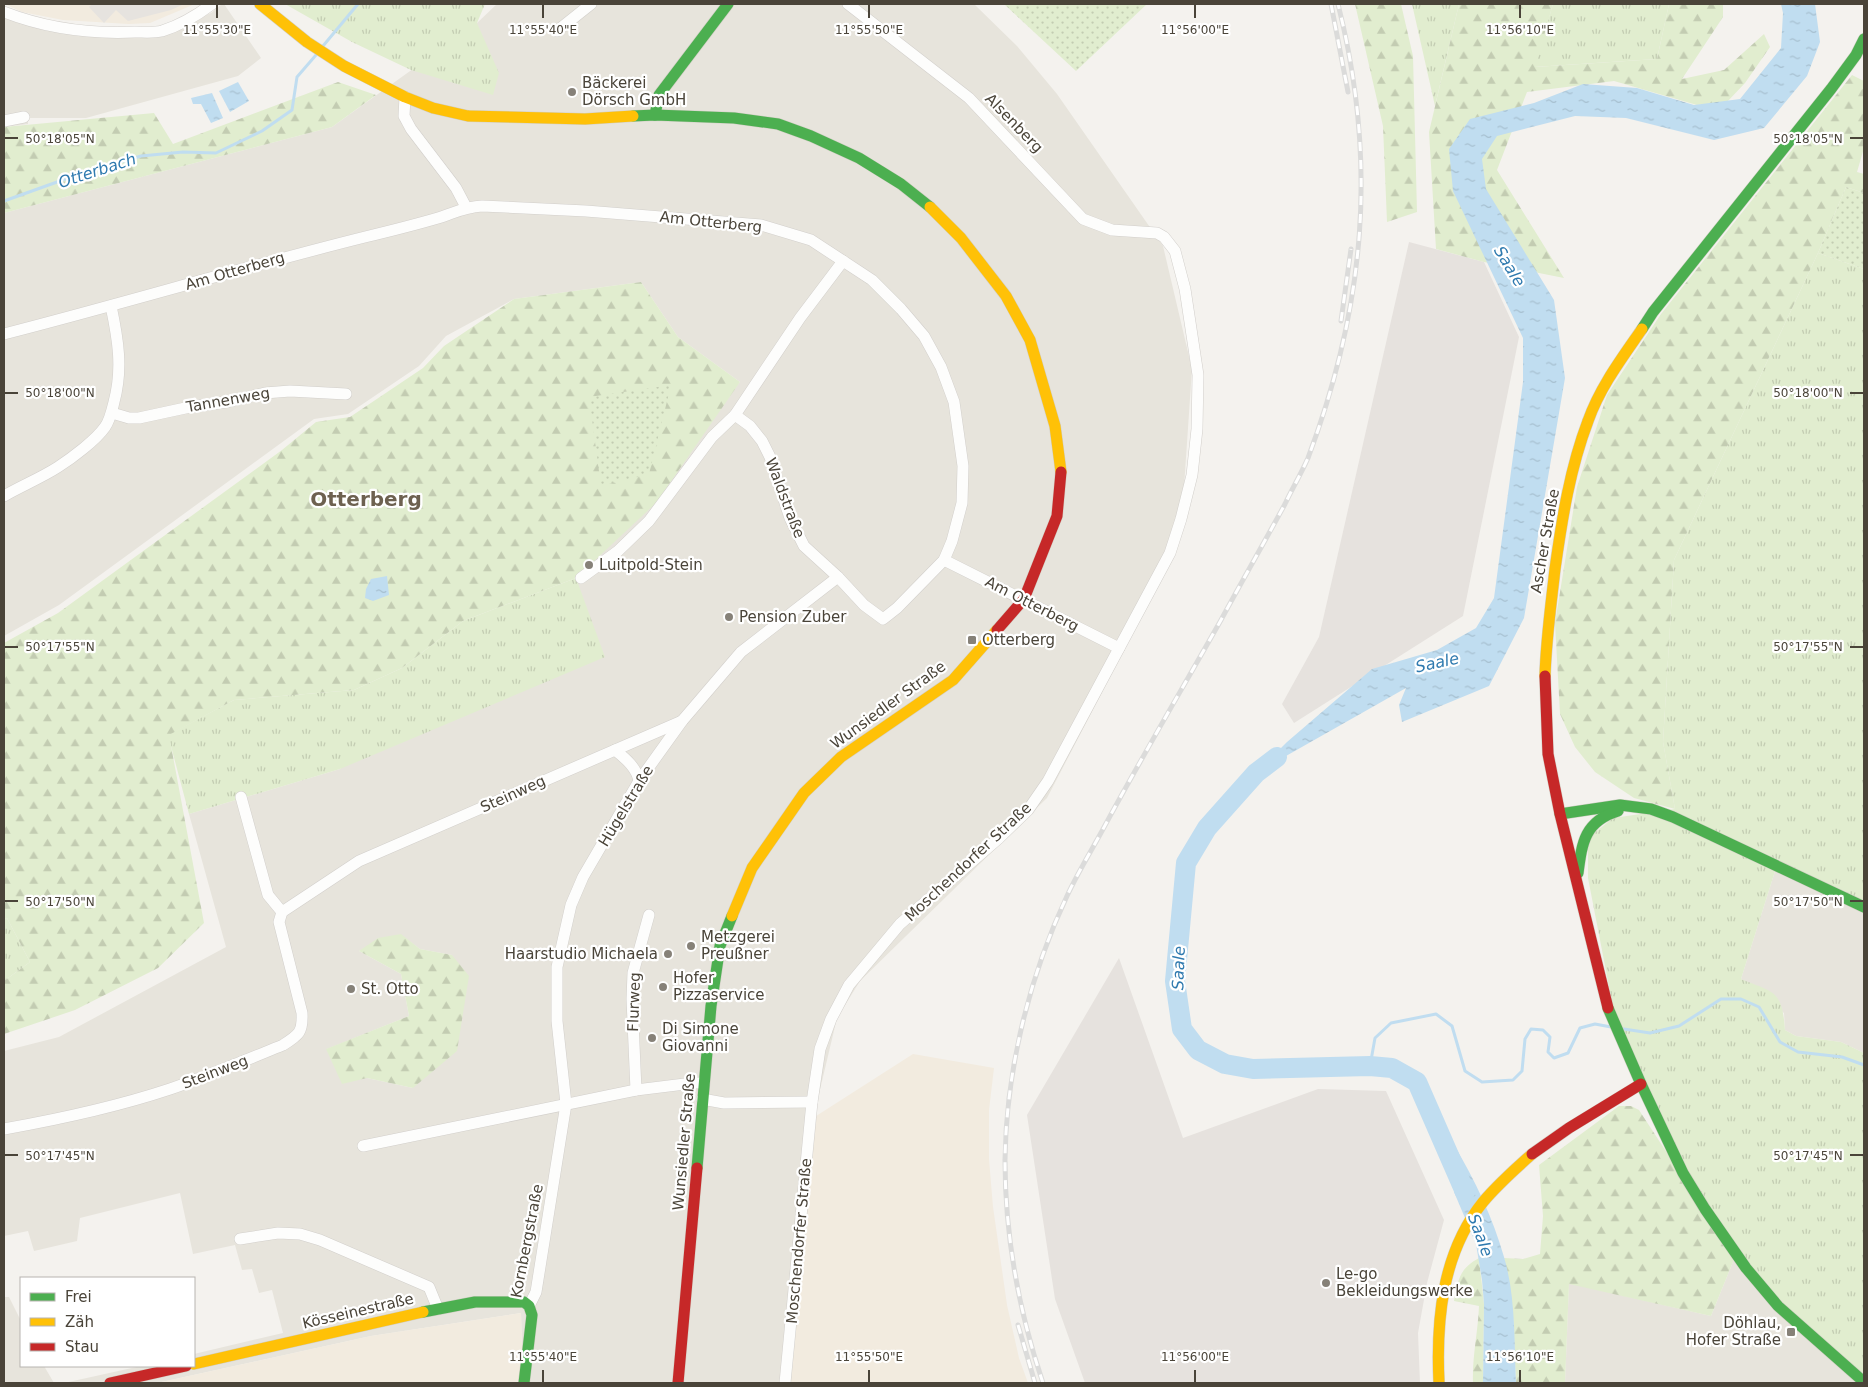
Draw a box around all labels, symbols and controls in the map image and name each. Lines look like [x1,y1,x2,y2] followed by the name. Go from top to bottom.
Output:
[183,23,251,37] text: 11°55'30"E
[509,23,577,37] text: 11°55'40"E
[835,23,903,37] text: 11°55'50"E
[1161,23,1229,37] text: 11°56'00"E
[1486,23,1554,37] text: 11°56'10"E
[582,74,686,109] place label: Bäckerei Dörsch GmbH
[566,86,578,98] marker: Bäckerei Dörsch GmbH
[981,90,1047,156] street label: Alsenberg
[25,132,95,146] text: 50°18'05"N
[1773,132,1843,146] text: 50°18'05"N
[56,149,138,192] water label: Otterbach
[659,208,763,236] street label: Am Otterberg
[1490,242,1529,290] water label: Saale
[183,248,287,294] street label: Am Otterberg
[184,384,271,416] street label: Tannenweg
[25,386,95,400] text: 50°18'00"N
[1773,386,1843,400] text: 50°18'00"N
[761,455,809,541] street label: Waldstraße
[310,487,422,511] district label: Otterberg
[1527,488,1563,594] street label: Ascher Straße
[599,556,703,574] place label: Luitpold-Stein
[583,559,595,571] marker: Luitpold-Stein
[982,573,1082,635] street label: Am Otterberg
[739,608,847,626] place label: Pension Zuber
[723,611,735,623] marker: Pension Zuber
[982,631,1055,649] place label: Otterberg
[966,634,978,646] marker: Otterberg
[25,640,95,654] text: 50°17'55"N
[1773,640,1843,654] text: 50°17'55"N
[1414,649,1461,676] water label: Saale
[827,657,949,753] street label: Wunsiedler Straße
[595,762,657,850] street label: Hügelstraße
[478,772,548,816] street label: Steinweg
[901,799,1035,925] street label: Moschendorfer Straße
[25,895,95,909] text: 50°17'50"N
[1773,895,1843,909] text: 50°17'50"N
[701,928,775,963] place label: Metzgerei Preußner
[685,940,697,952] marker: Metzgerei Preußner
[505,945,658,963] place label: Haarstudio Michaela
[1168,946,1189,990] water label: Saale
[662,948,674,960] marker: Haarstudio Michaela
[673,969,765,1004] place label: Hofer Pizzaservice
[624,972,644,1032] street label: Flurweg
[361,980,419,998] place label: St. Otto
[657,981,669,993] marker: Hofer Pizzaservice
[345,983,357,995] marker: St. Otto
[662,1020,739,1055] place label: Di Simone Giovanni
[646,1032,658,1044] marker: Di Simone Giovanni
[179,1051,251,1093] street label: Steinweg
[669,1073,699,1211] street label: Wunsiedler Straße
[25,1149,95,1163] text: 50°17'45"N
[1773,1149,1843,1163] text: 50°17'45"N
[783,1157,815,1325] street label: Moschendorfer Straße
[507,1183,547,1299] street label: Kornbergstraße
[1464,1211,1497,1259] water label: Saale
[1336,1265,1473,1300] place label: Le-go Bekleidungswerke
[20,1277,195,1367] legend
[1320,1277,1332,1289] marker: Le-go Bekleidungswerke
[65,1288,92,1306] text: Frei
[301,1289,415,1333] street label: Kösseinestraße
[65,1313,94,1331] text: Zäh
[1686,1314,1781,1349] place label: Döhlau, Hofer Straße
[1785,1326,1797,1338] marker: Döhlau, Hofer Straße
[65,1338,99,1356] text: Stau
[509,1350,577,1364] text: 11°55'40"E
[835,1350,903,1364] text: 11°55'50"E
[1161,1350,1229,1364] text: 11°56'00"E
[1486,1350,1554,1364] text: 11°56'10"E

